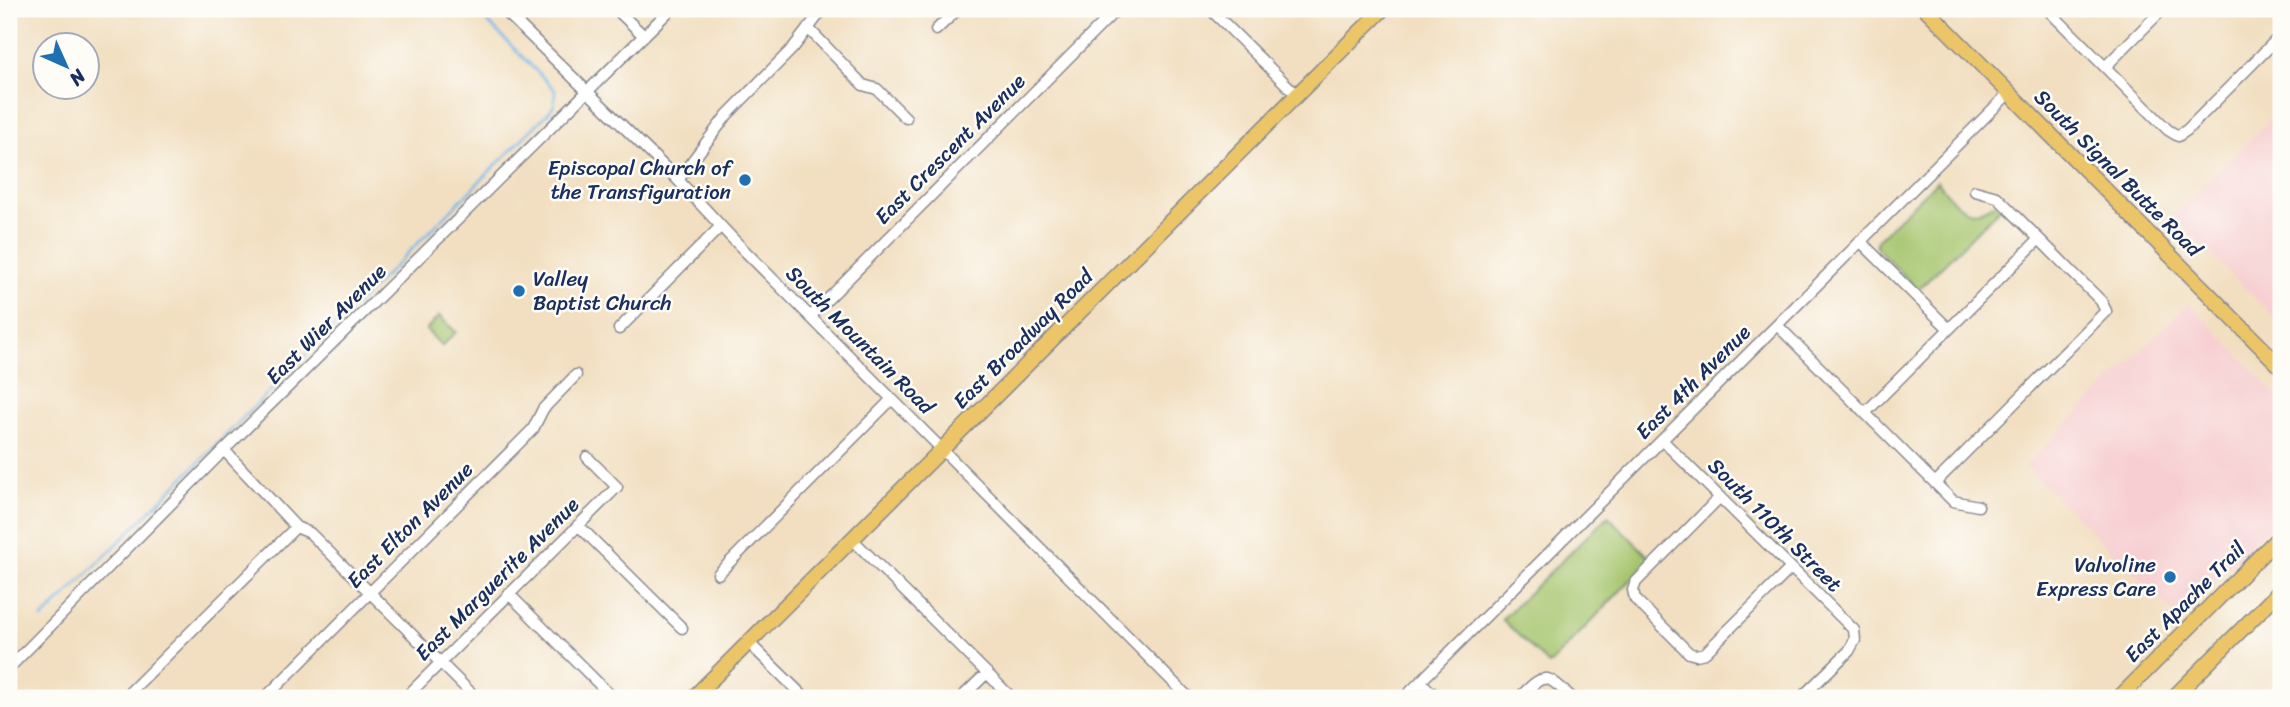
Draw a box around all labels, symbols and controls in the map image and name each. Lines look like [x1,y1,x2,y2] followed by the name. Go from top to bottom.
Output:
[32,32,102,102] north arrow
[61,61,95,95] text: N
[865,64,1035,234] street label: East Crescent Avenue
[2025,80,2213,268] street label: South Signal Butte Road
[548,149,734,211] place label: Episcopal Church of the Transfiguration
[737,172,753,188] marker: Episcopal Church of the Transfiguration
[256,254,396,394] street label: East Wier Avenue
[776,256,945,425] street label: South Mountain Road
[943,258,1104,419] street label: East Broadway Road
[533,260,672,322] place label: Valley Baptist Church
[511,283,527,299] marker: Valley Baptist Church
[1626,315,1760,449] street label: East 4th Avenue
[1698,448,1852,602] street label: South 110th Street
[337,452,483,598] street label: East Elton Avenue
[405,487,589,671] street label: East Marguerite Avenue
[2115,531,2256,672] street label: East Apache Trail
[2036,546,2156,608] place label: Valvoline Express Care
[2162,569,2178,585] marker: Valvoline Express Care

